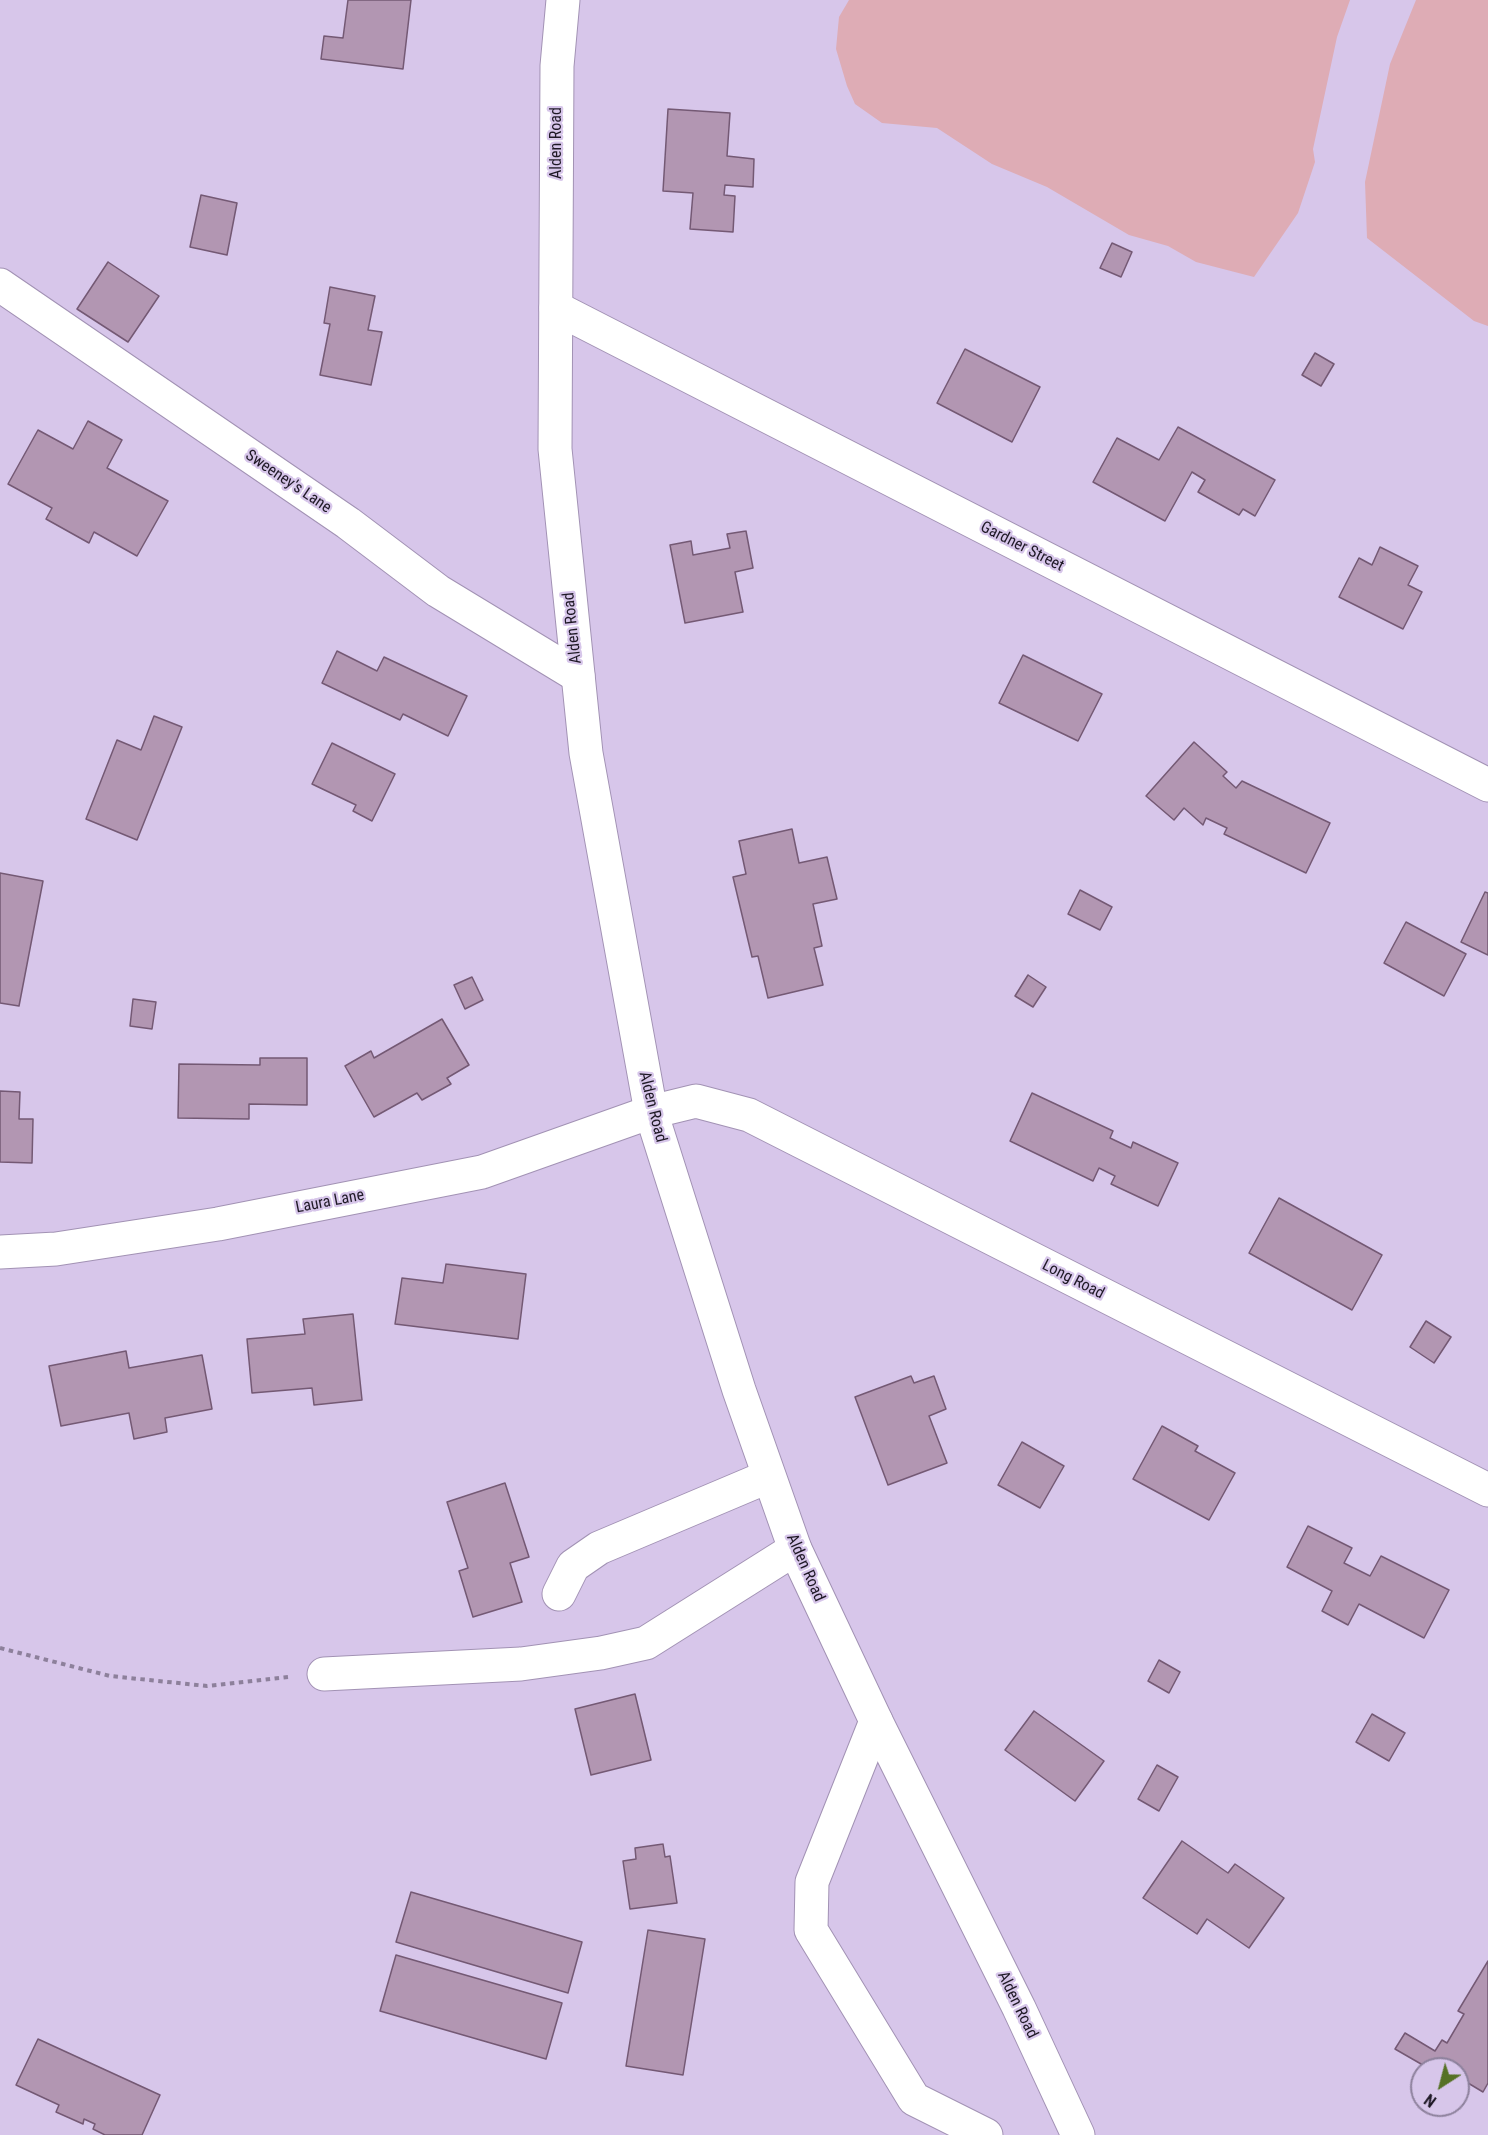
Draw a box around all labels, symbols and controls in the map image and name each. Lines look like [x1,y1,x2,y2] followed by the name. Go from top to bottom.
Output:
[547,107,567,179] street label: Alden Road
[241,446,335,518] street label: Sweeney's Lane
[977,518,1067,576] street label: Gardner Street
[560,591,586,665] street label: Alden Road
[634,1070,670,1144] street label: Alden Road
[294,1186,366,1218] street label: Laura Lane
[1039,1256,1107,1304] street label: Long Road
[782,1531,828,1605] street label: Alden Road
[993,1968,1041,2042] street label: Alden Road
[1410,2057,1470,2117] north arrow
[1421,2090,1440,2111] text: N

